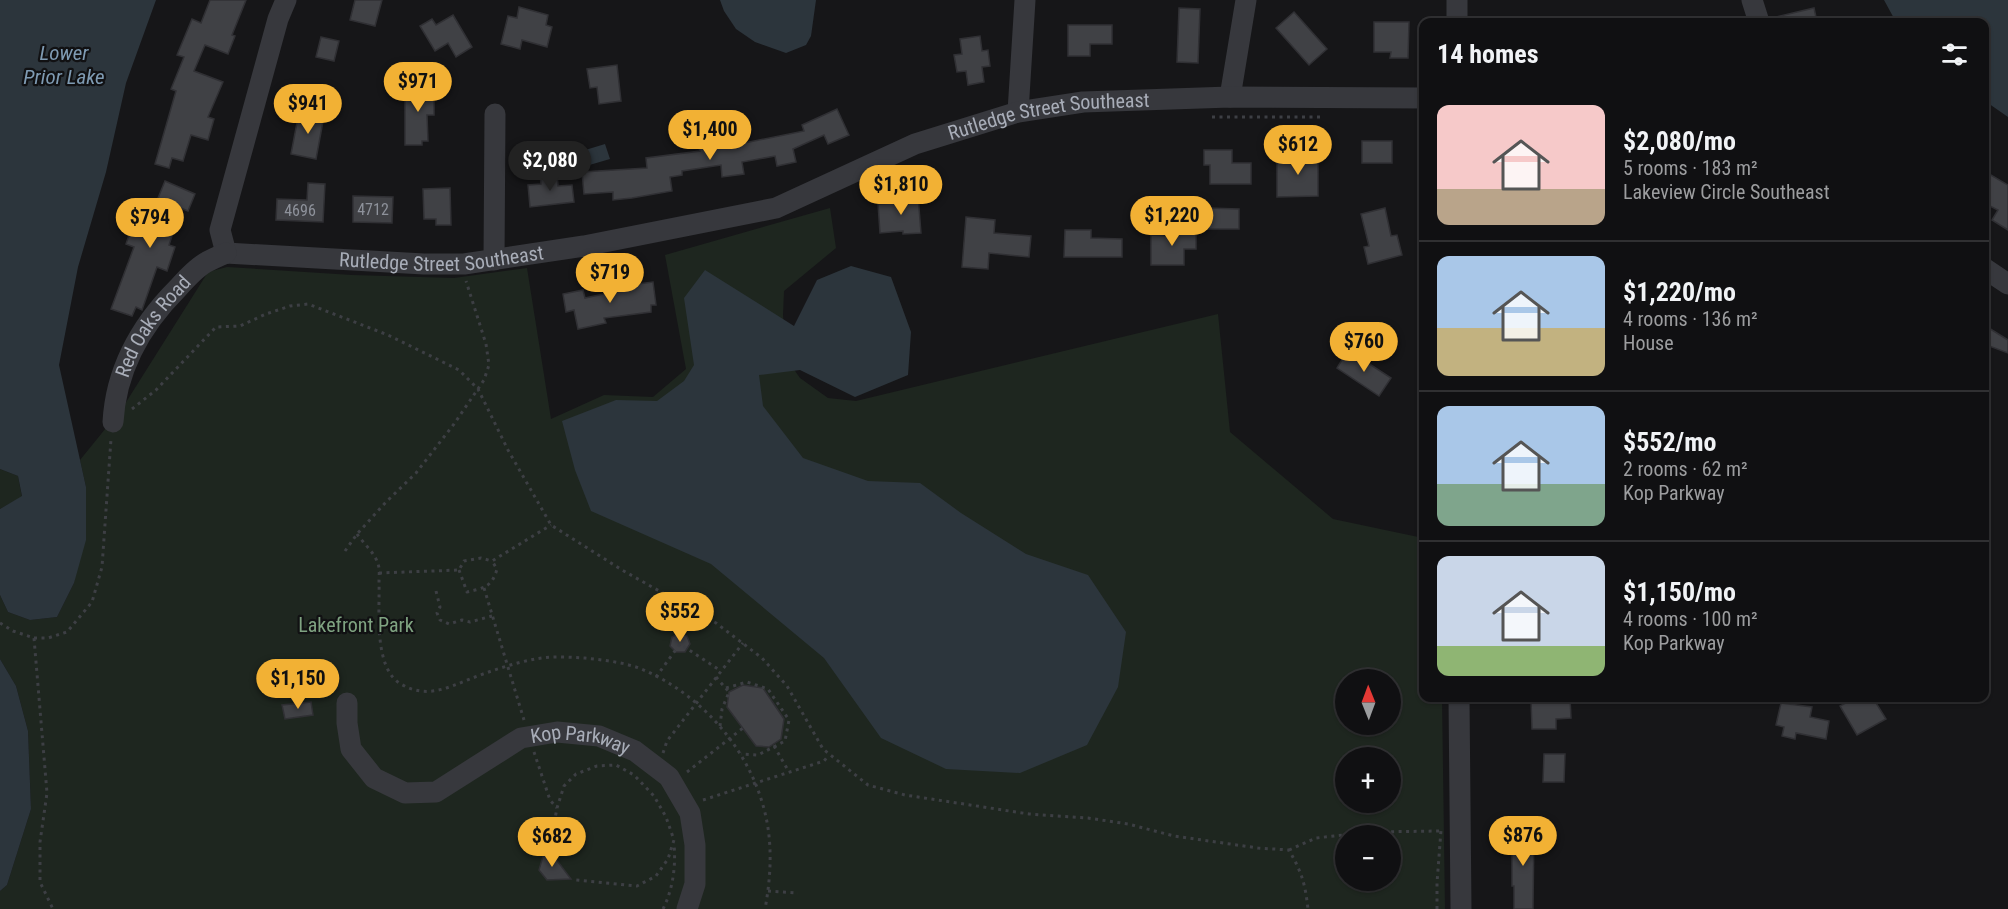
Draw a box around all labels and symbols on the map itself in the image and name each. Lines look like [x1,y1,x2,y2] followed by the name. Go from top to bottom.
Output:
[23,41,105,89] water label: Lower Prior Lake
[382,62,454,113] pin: $971
[272,84,344,135] pin: $941
[945,88,1150,145] street label: Rutledge Street Southeast
[661,110,759,161] pin: $1,400
[1262,125,1334,176] pin: $612
[501,141,599,192] pin: $2,080
[852,165,950,216] pin: $1,810
[1123,196,1221,247] pin: $1,220
[114,198,186,249] pin: $794
[357,200,389,219] house number: 4712
[284,201,316,220] house number: 4696
[339,240,545,276] street label: Rutledge Street Southeast
[574,253,646,304] pin: $719
[110,270,196,380] street label: Red Oaks Road
[1328,322,1400,373] pin: $760
[644,592,716,643] pin: $552
[298,613,414,637] park label: Lakefront Park
[249,659,347,710] pin: $1,150
[1335,669,1401,735] north arrow
[529,720,634,760] street label: Kop Parkway
[1487,816,1559,867] pin: $876
[516,817,588,868] pin: $682

